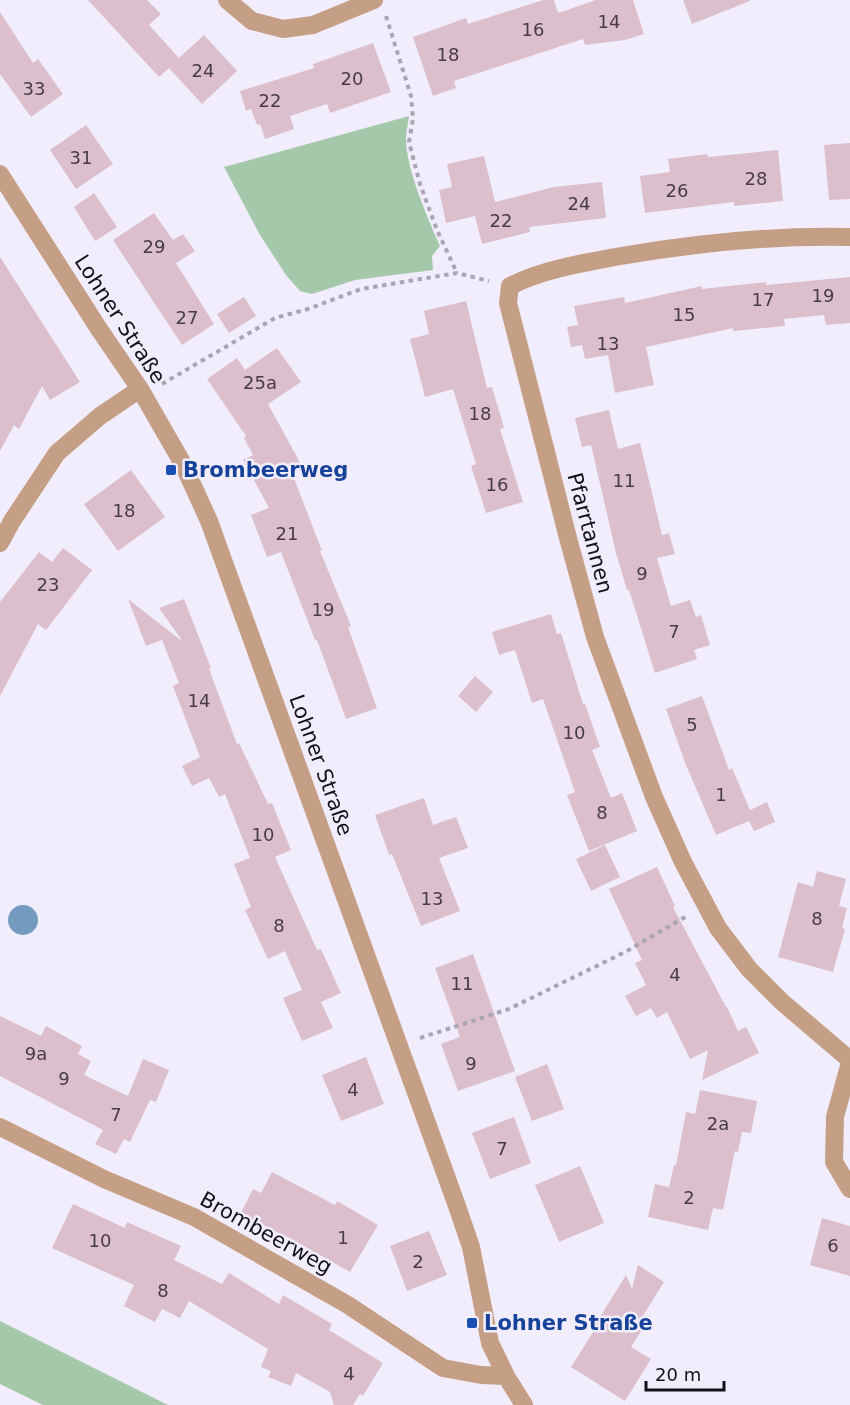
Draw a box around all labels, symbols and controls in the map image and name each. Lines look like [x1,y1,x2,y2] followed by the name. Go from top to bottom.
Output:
[598,11,620,32] house number: 14
[522,19,544,40] house number: 16
[437,44,459,65] house number: 18
[192,60,214,81] house number: 24
[341,68,363,89] house number: 20
[23,78,45,99] house number: 33
[259,90,281,111] house number: 22
[70,147,92,168] house number: 31
[745,168,767,189] house number: 28
[666,180,688,201] house number: 26
[568,193,590,214] house number: 24
[490,210,512,231] house number: 22
[143,236,165,257] house number: 29
[70,250,170,388] street label: Lohner Straße
[812,285,834,306] house number: 19
[752,289,774,310] house number: 17
[673,304,695,325] house number: 15
[176,307,198,328] house number: 27
[597,333,619,354] house number: 13
[243,372,277,393] house number: 25a
[469,403,491,424] house number: 18
[183,458,348,482] place label: Brombeerweg
[164,463,178,477] marker: Brombeerweg
[562,470,618,596] street label: Pfarrtannen
[613,470,635,491] house number: 11
[486,474,508,495] house number: 16
[113,500,135,521] house number: 18
[276,523,298,544] house number: 21
[636,563,648,584] house number: 9
[37,574,59,595] house number: 23
[312,599,334,620] house number: 19
[668,621,680,642] house number: 7
[188,690,210,711] house number: 14
[284,691,358,839] street label: Lohner Straße
[686,714,698,735] house number: 5
[563,722,585,743] house number: 10
[715,784,727,805] house number: 1
[596,802,608,823] house number: 8
[252,824,274,845] house number: 10
[421,888,443,909] house number: 13
[811,908,823,929] house number: 8
[273,915,285,936] house number: 8
[669,964,681,985] house number: 4
[451,973,473,994] house number: 11
[25,1043,47,1064] house number: 9a
[465,1053,477,1074] house number: 9
[58,1068,70,1089] house number: 9
[347,1079,359,1100] house number: 4
[110,1104,122,1125] house number: 7
[707,1113,729,1134] house number: 2a
[496,1138,508,1159] house number: 7
[196,1187,336,1279] street label: Brombeerweg
[683,1187,695,1208] house number: 2
[337,1227,349,1248] house number: 1
[89,1230,111,1251] house number: 10
[827,1235,839,1256] house number: 6
[412,1251,424,1272] house number: 2
[157,1280,169,1301] house number: 8
[484,1311,653,1335] place label: Lohner Straße
[465,1316,479,1330] marker: Lohner Straße
[646,1354,724,1392] scale bar
[343,1363,355,1384] house number: 4
[655,1364,701,1385] text: 20 m

